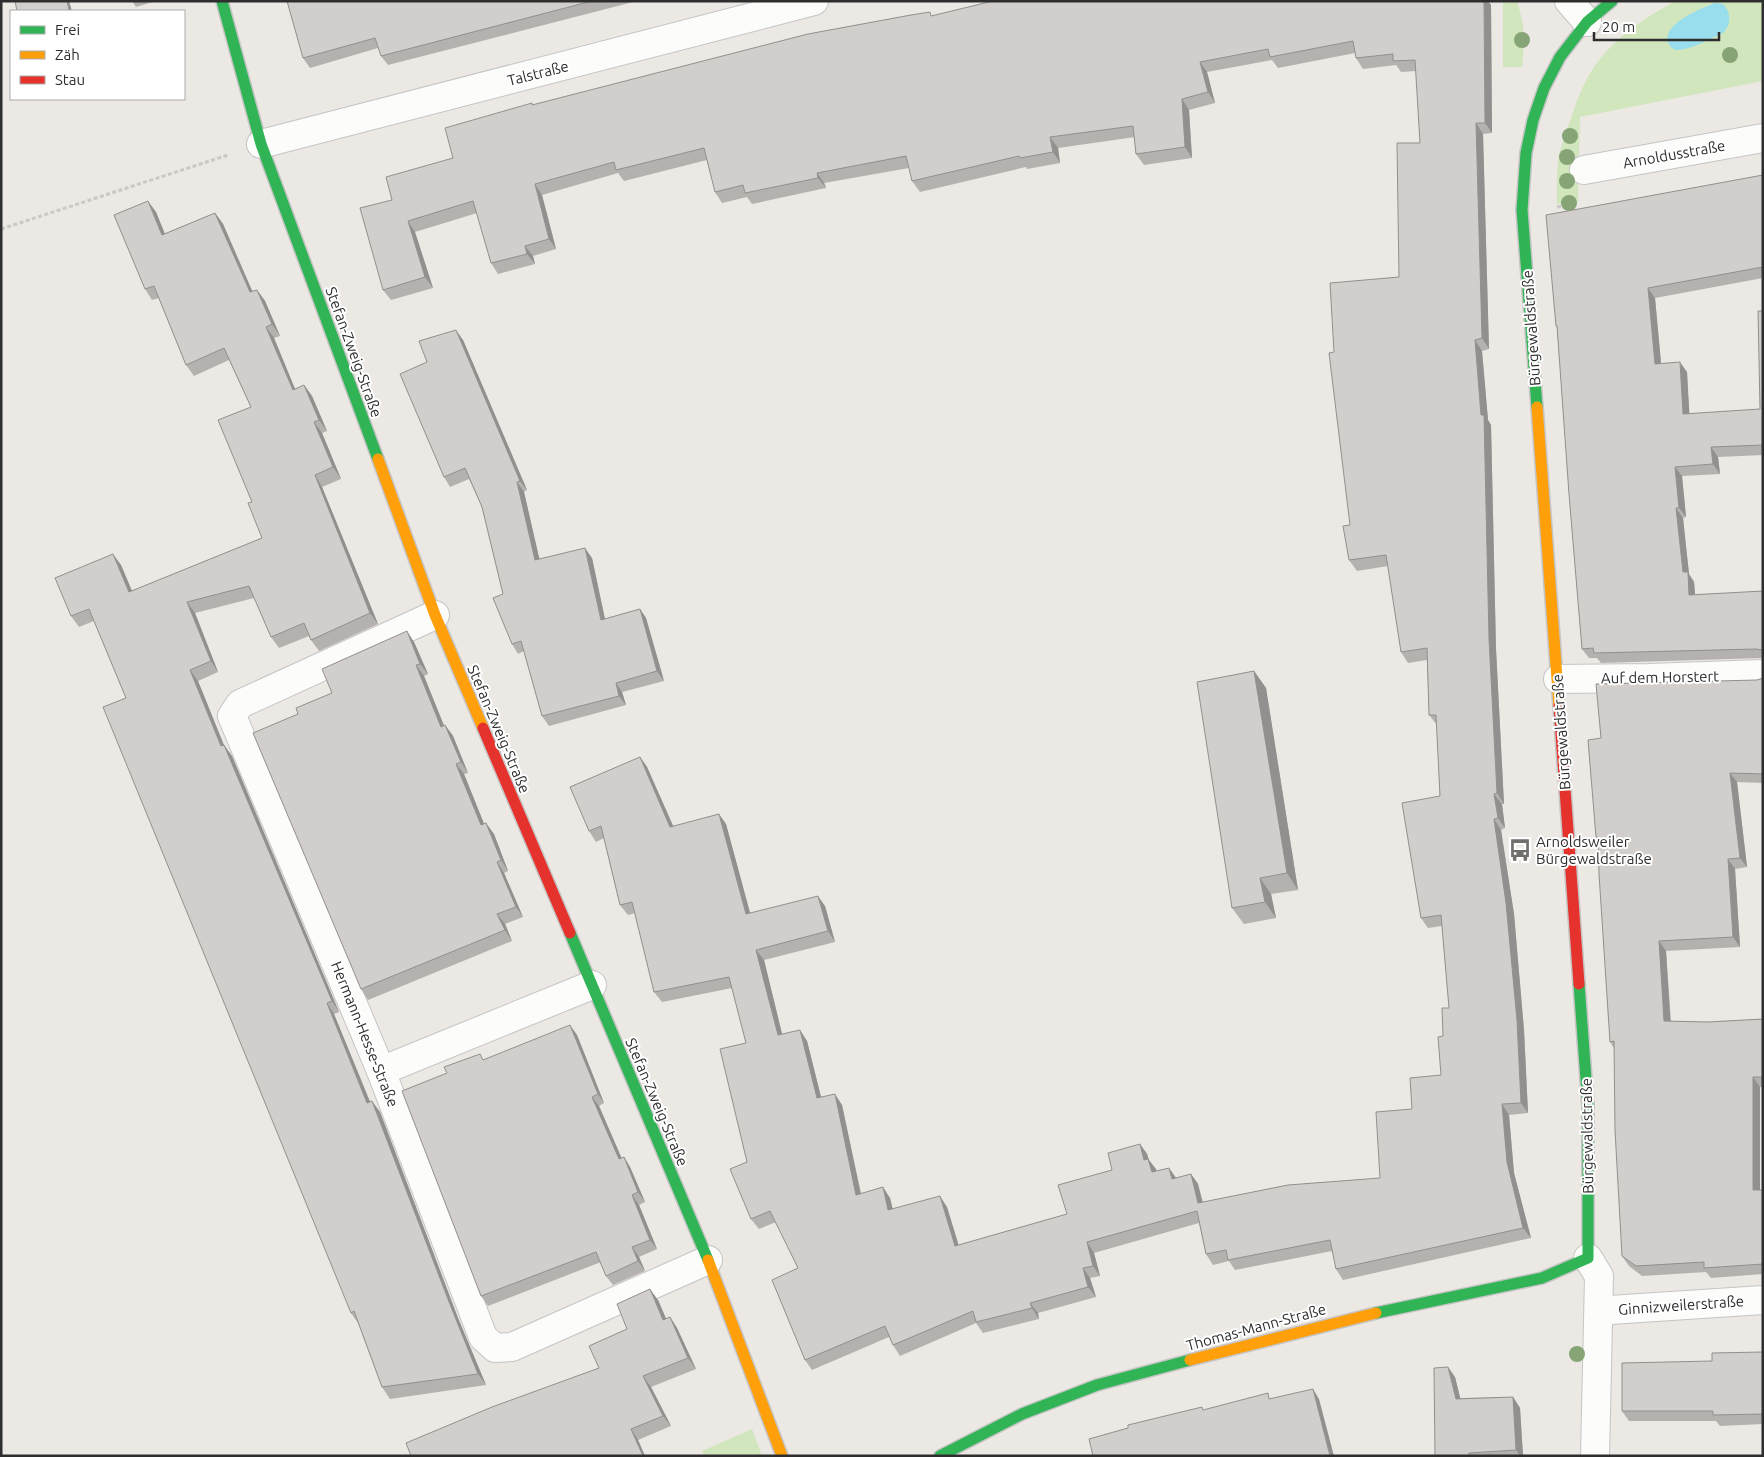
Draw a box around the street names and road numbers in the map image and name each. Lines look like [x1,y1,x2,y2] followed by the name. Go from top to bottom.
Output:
[506,57,570,89] street label: Talstraße
[1621,137,1727,171] street label: Arnoldusstraße
[1518,270,1544,386] street label: Bürgewaldstraße
[322,284,386,420] street label: Stefan-Zweig-Straße
[464,662,534,796] street label: Stefan-Zweig-Straße
[1601,667,1719,687] street label: Auf dem Horstert
[1548,674,1574,790] street label: Bürgewaldstraße
[328,959,402,1109] street label: Hermann-Hesse-Straße
[622,1035,692,1169] street label: Stefan-Zweig-Straße
[1577,1078,1597,1194] street label: Bürgewaldstraße
[1618,1292,1744,1318] street label: Ginnizweilerstraße
[1184,1300,1328,1354] street label: Thomas-Mann-Straße

